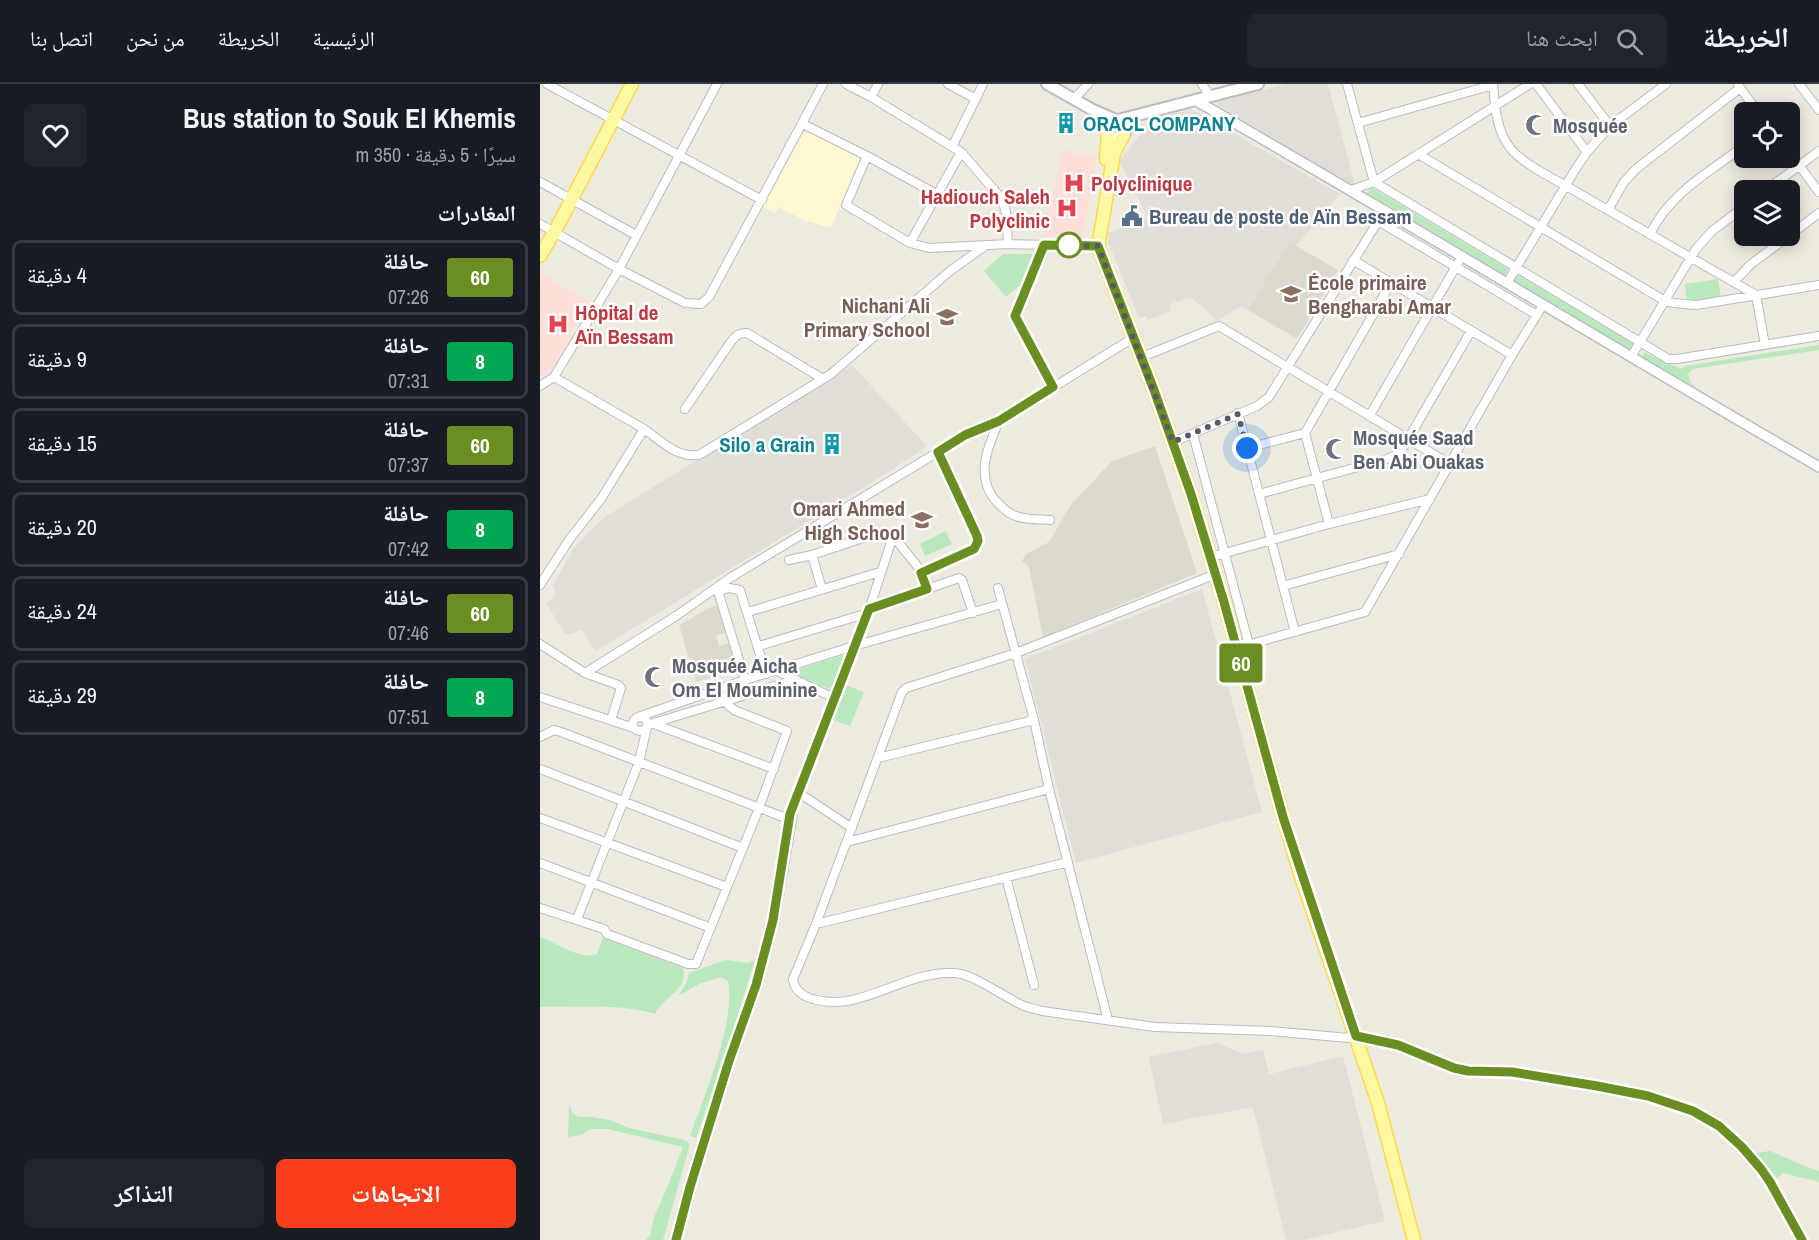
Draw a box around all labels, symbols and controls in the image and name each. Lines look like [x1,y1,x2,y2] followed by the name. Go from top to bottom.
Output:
[1247,14,1667,68] search box
[1703,18,1789,56] text: الخريطة
[1526,23,1598,53] text: ابحث هنا
[30,24,93,53] text: اتصل بنا
[126,24,185,53] text: من نحن
[218,24,280,53] text: الخريطة
[313,24,375,53] text: الرئيسية
[1613,25,1646,58] icon: search
[183,99,516,137] text: Bus station to Souk El Khemis
[1734,102,1800,246] map controls
[1734,102,1800,168] button: locate
[24,104,87,167] button: heart
[1083,109,1236,138] place label: ORACL COMPANY
[1054,111,1078,135] building icon: ORACL COMPANY
[1553,111,1628,140] place label: Mosquée
[1524,113,1548,137] mosque icon: Mosquée
[355,141,516,168] text: سيرًا · 5 دقيقة · 350 m
[1091,169,1192,198] place label: Polyclinique
[1062,171,1086,195] hospital icon: Polyclinique
[1734,180,1800,246] button: layers
[921,182,1050,235] place label: Hadiouch Saleh Polyclinic
[1055,196,1079,220] hospital icon: Hadiouch Saleh Polyclinic
[438,198,516,228] text: المغادرات
[1149,202,1412,231] place label: Bureau de poste de Aïn Bessam
[1120,204,1144,228] public building icon: Bureau de poste de Aïn Bessam
[1056,232,1082,258] unlabelled marker
[383,246,429,276] text: حافلة
[27,260,87,290] text: 4 دقيقة
[470,263,490,292] text: 60
[1308,268,1451,321] place label: École primaire Bengharabi Amar
[1279,282,1303,306] school or university icon: École primaire Bengharabi Amar
[388,283,429,310] text: 07:26
[804,291,930,344] place label: Nichani Ali Primary School
[575,298,674,351] place label: Hôpital de Aïn Bessam
[935,305,959,329] school or university icon: Nichani Ali Primary School
[546,312,570,336] hospital icon: Hôpital de Aïn Bessam
[383,330,429,360] text: حافلة
[27,344,87,374] text: 9 دقيقة
[475,347,485,376] text: 8
[388,367,429,394] text: 07:31
[383,414,429,444] text: حافلة
[1353,423,1484,476] place label: Mosquée Saad Ben Abi Ouakas
[27,428,97,458] text: 15 دقيقة
[719,430,815,459] place label: Silo a Grain
[470,431,490,460] text: 60
[820,432,844,456] building icon: Silo a Grain
[1232,433,1262,463] your location
[1324,437,1348,461] mosque icon: Mosquée Saad Ben Abi Ouakas
[388,451,429,478] text: 07:37
[793,494,905,547] place label: Omari Ahmed High School
[383,498,429,528] text: حافلة
[910,508,934,532] school or university icon: Omari Ahmed High School
[27,512,97,542] text: 20 دقيقة
[475,515,485,544] text: 8
[388,535,429,562] text: 07:42
[383,582,429,612] text: حافلة
[27,596,97,626] text: 24 دقيقة
[470,599,490,628] text: 60
[388,619,429,646] text: 07:46
[1214,644,1268,682] line badge: 60
[1231,649,1251,678] text: 60
[672,651,817,704] place label: Mosquée Aicha Om El Mouminine
[643,665,667,689] mosque icon: Mosquée Aicha Om El Mouminine
[383,666,429,696] text: حافلة
[27,680,97,710] text: 29 دقيقة
[475,683,485,712] text: 8
[388,703,429,730] text: 07:51
[24,1159,264,1228] button: التذاكر
[276,1159,516,1228] button: الاتجاهات

